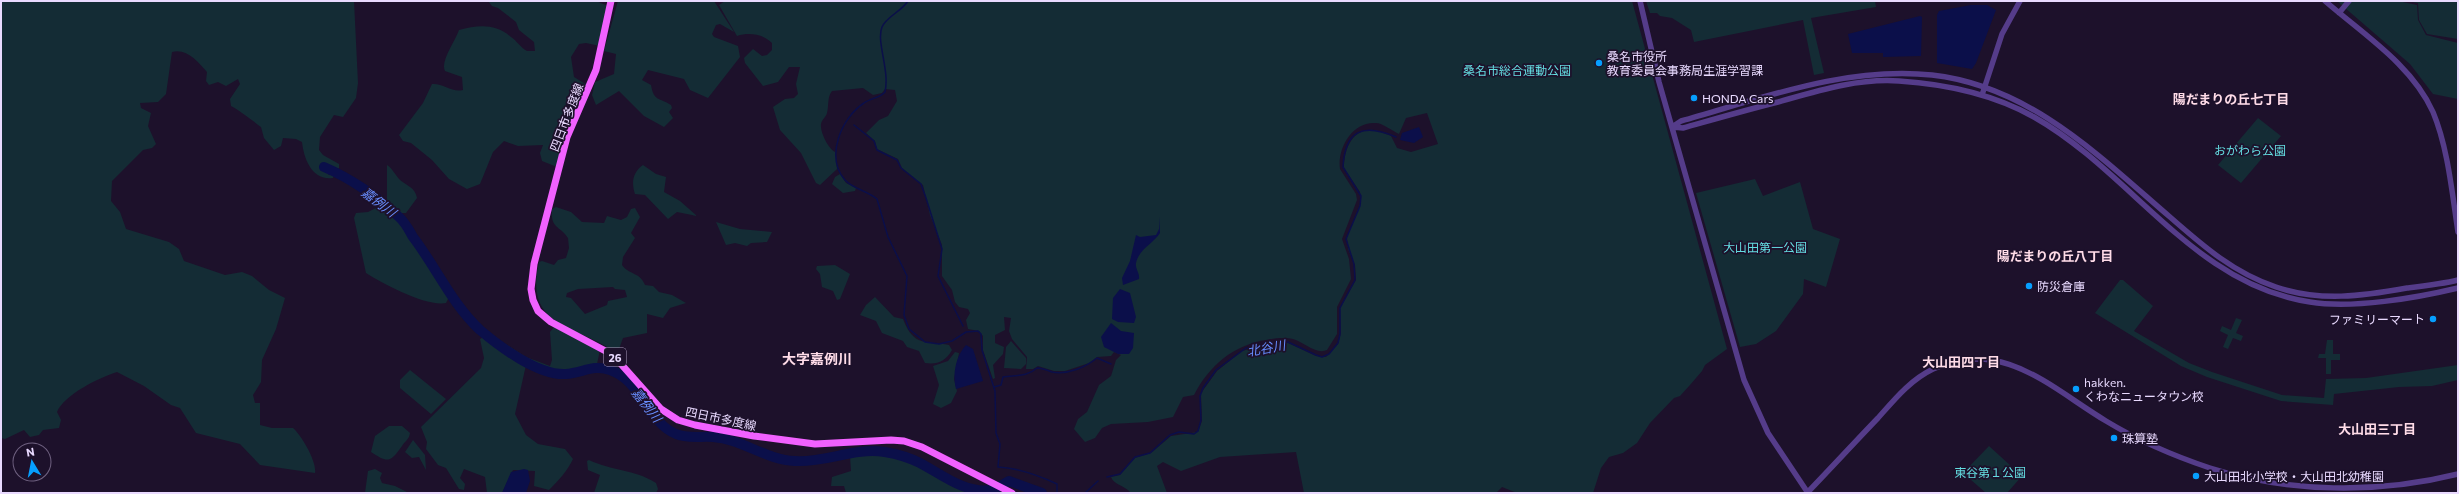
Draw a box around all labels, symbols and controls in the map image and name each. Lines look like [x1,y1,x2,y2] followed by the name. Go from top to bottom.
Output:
[1607,49,1763,77] place label: 桑名市役所 教育委員会事務局生涯学習課
[1594,58,1604,68] marker: 桑名市役所 教育委員会事務局生涯学習課
[1463,63,1571,77] park label: 桑名市総合運動公園
[547,81,585,153] street label: 四日市多度線
[1702,91,1773,105] place label: HONDA Cars
[2173,91,2289,107] district label: 陽だまりの丘七丁目
[1689,93,1699,103] marker: HONDA Cars
[2214,143,2286,157] park label: おがわら公園
[359,184,401,221] water label: 嘉例川
[1723,240,1807,254] park label: 大山田第一公園
[1997,248,2113,264] district label: 陽だまりの丘八丁目
[2037,279,2085,293] place label: 防災倉庫
[2024,281,2034,291] marker: 防災倉庫
[2329,312,2425,326] place label: ファミリーマート
[2428,314,2438,324] marker: ファミリーマート
[1245,336,1289,359] water label: 北谷川
[604,348,626,366] road number: 26
[782,350,852,367] district label: 大字嘉例川
[1922,354,2000,370] district label: 大山田四丁目
[2084,375,2204,403] place label: hakken. くわなニュータウン校
[2071,384,2081,394] marker: hakken. くわなニュータウン校
[629,385,667,427] water label: 嘉例川
[684,404,758,432] street label: 四日市多度線
[2338,421,2416,437] district label: 大山田三丁目
[2122,431,2158,445] place label: 珠算塾
[2109,433,2119,443] marker: 珠算塾
[12,442,52,482] north arrow
[25,445,35,459] text: N
[1954,465,2026,479] park label: 東谷第１公園
[2204,469,2384,483] place label: 大山田北小学校・大山田北幼稚園
[2191,471,2201,481] marker: 大山田北小学校・大山田北幼稚園

